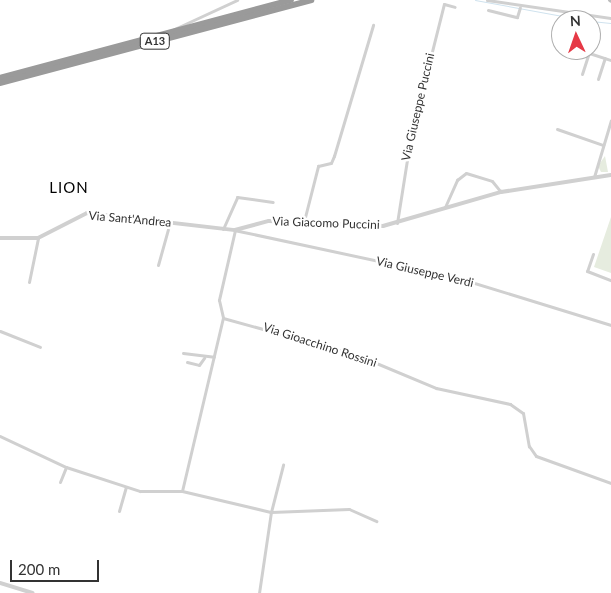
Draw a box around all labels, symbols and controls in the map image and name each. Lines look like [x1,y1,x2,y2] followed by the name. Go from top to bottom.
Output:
[551,10,601,60] north arrow
[569,12,581,29] text: N
[139,32,171,49] road number: A13
[399,52,437,162] street label: Via Giuseppe Puccini
[49,179,89,197] district label: LION
[88,208,172,230] street label: Via Sant'Andrea
[272,214,380,232] street label: Via Giacomo Puccini
[375,254,475,290] street label: Via Giuseppe Verdi
[261,320,379,370] street label: Via Gioacchino Rossini
[12,550,101,582] scale bar
[18,560,60,578] text: 200 m

